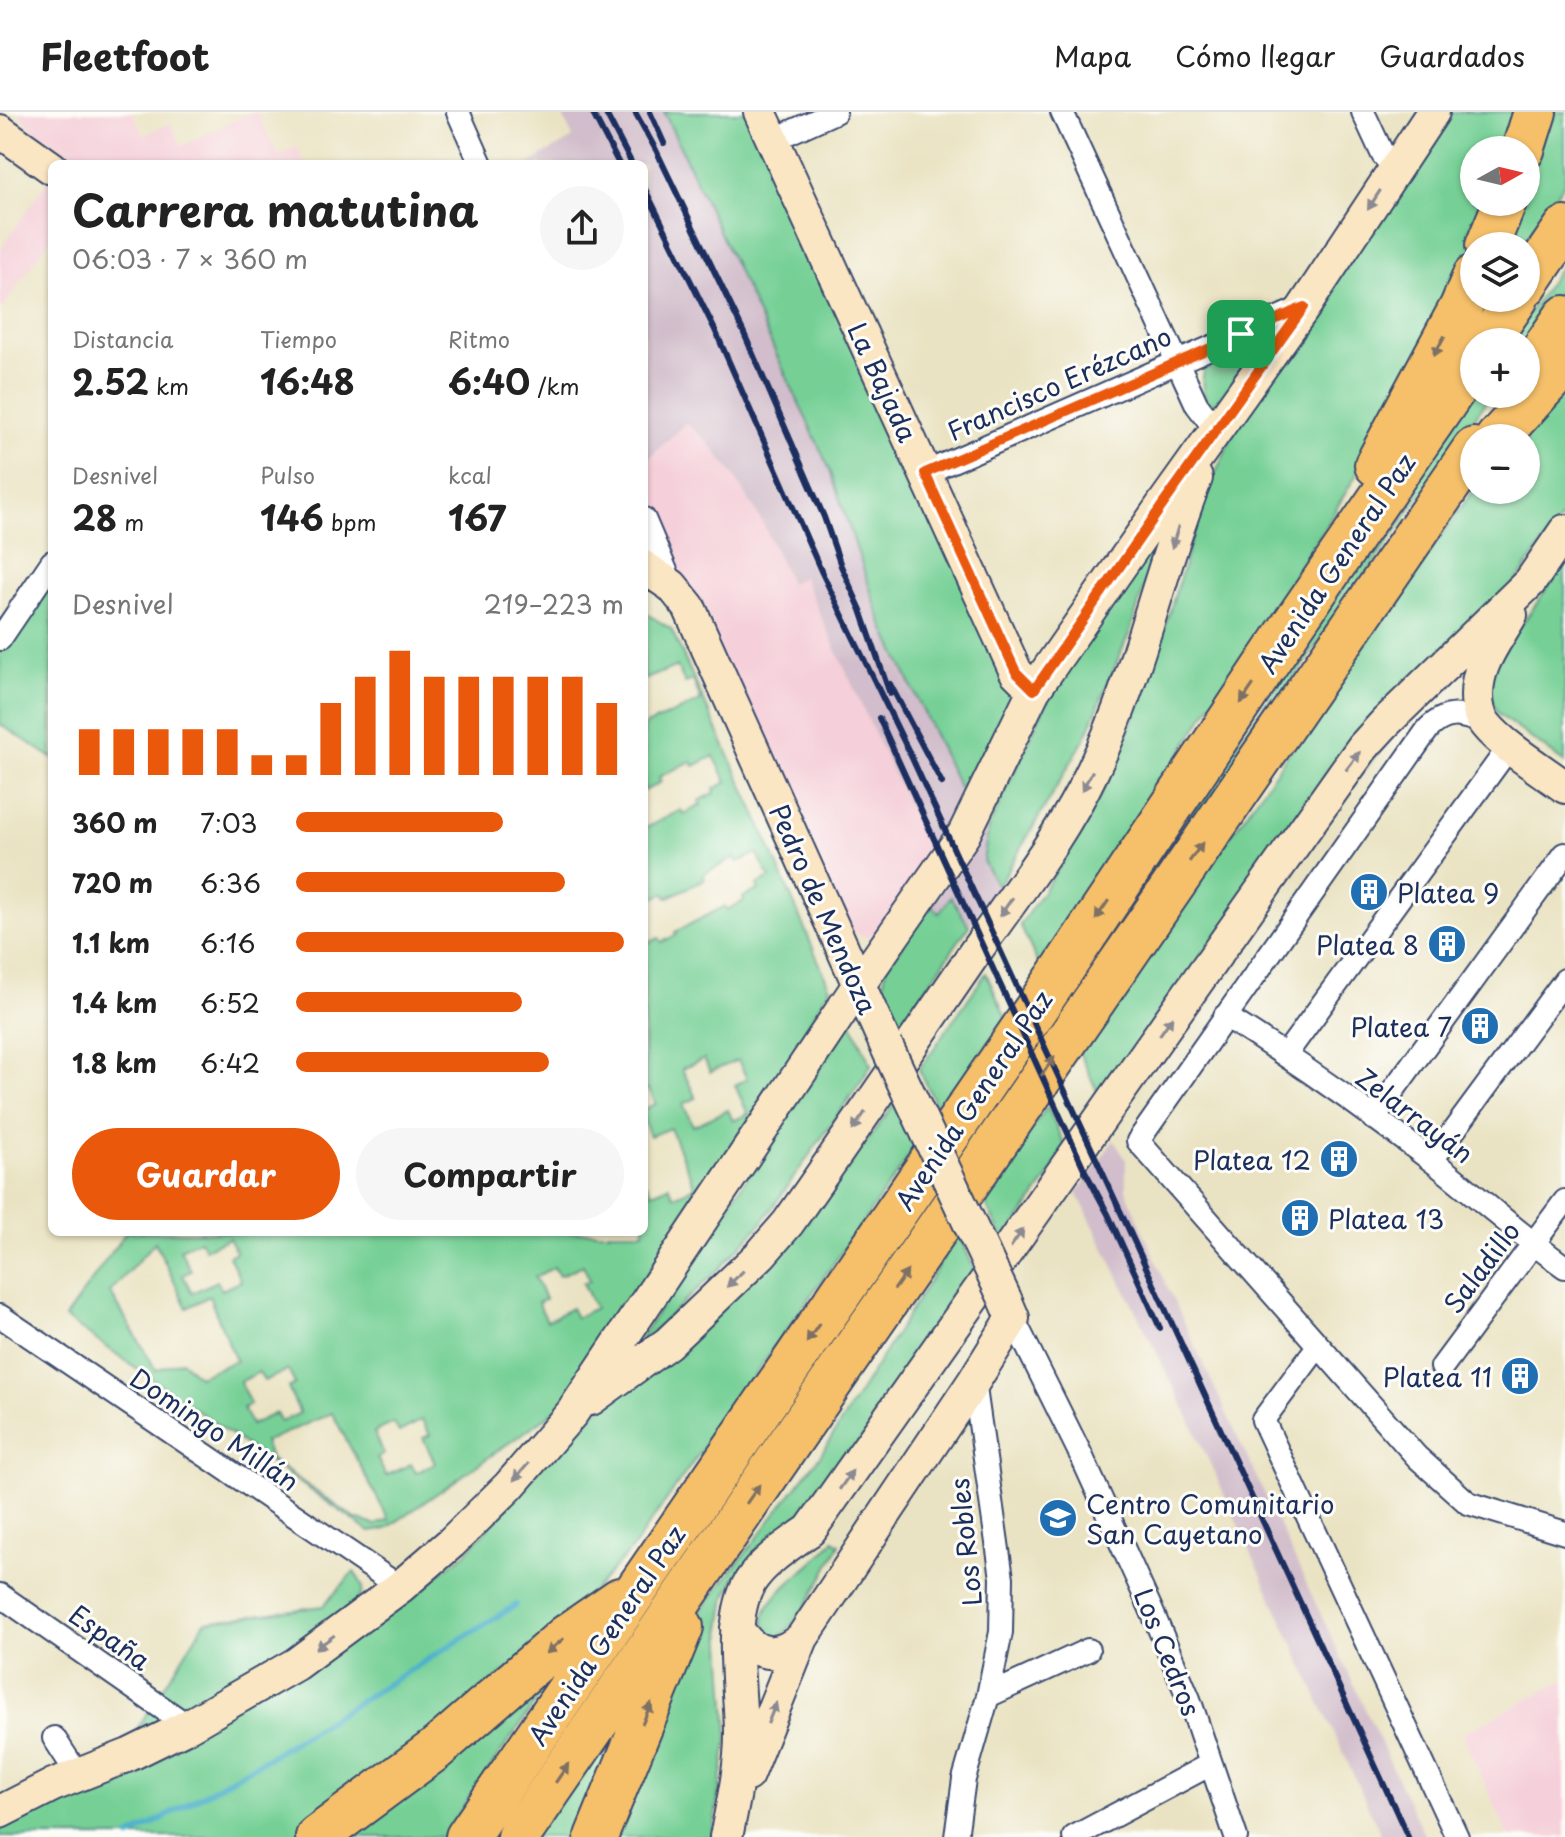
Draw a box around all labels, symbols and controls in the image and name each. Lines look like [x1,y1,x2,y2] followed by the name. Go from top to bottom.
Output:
[40,27,210,84] text: Fleetfoot
[1054,34,1131,77] text: Mapa
[1175,34,1335,77] text: Cómo llegar
[1379,34,1525,77] text: Guardados
[1460,136,1540,216] north arrow
[1460,136,1540,504] map controls
[72,176,479,242] text: Carrera matutina
[540,186,624,270] button: share
[1367,189,1382,211] one-way arrow
[1460,232,1540,312] button: layers
[72,239,308,278] text: 06:03 · 7 × 360 m
[1207,300,1275,368] pin
[1219,312,1263,356] icon: arrive
[838,316,928,449] street label: La Bajada
[941,316,1177,450] street label: Francisco Erézcano
[72,322,174,355] text: Distancia
[260,322,337,355] text: Tiempo
[448,322,510,355] text: Ritmo
[1460,328,1540,408] button: +
[1432,335,1446,357] one-way arrow
[72,355,149,407] text: 2.52
[260,355,355,407] text: 16:48
[448,355,530,407] text: 6:40
[149,369,189,402] text: km
[530,369,580,402] text: /km
[1460,424,1540,504] button: −
[1248,445,1424,681] street label: Avenida General Paz
[72,458,158,491] text: Desnivel
[260,458,315,491] text: Pulso
[448,458,492,491] text: kcal
[72,491,117,543] text: 28
[260,491,324,543] text: 146
[448,491,506,543] text: 167
[117,505,144,538] text: m
[324,505,377,538] text: bpm
[1168,525,1181,549] one-way arrow
[72,584,173,623] text: Desnivel
[483,584,624,623] text: 219–223 m
[1240,683,1255,705] one-way arrow
[1344,751,1360,771] one-way arrow
[1080,770,1094,793] one-way arrow
[760,798,888,1021] street label: Pedro de Mendoza
[72,803,158,842] text: 360 m
[200,803,257,842] text: 7:03
[1188,842,1203,863] one-way arrow
[72,863,153,902] text: 720 m
[200,863,261,902] text: 6:36
[1348,871,1390,913] building icon: Platea 9
[1397,873,1499,912] place label: Platea 9
[999,897,1014,918] one-way arrow
[1096,899,1110,921] one-way arrow
[72,923,150,962] text: 1.1 km
[200,923,256,962] text: 6:16
[1426,923,1468,965] building icon: Platea 8
[1316,925,1419,964] place label: Platea 8
[885,982,1061,1218] street label: Avenida General Paz
[72,983,157,1022] text: 1.4 km
[200,983,260,1022] text: 6:52
[1459,1005,1501,1047] building icon: Platea 7
[1350,1007,1452,1046] place label: Platea 7
[1158,1015,1173,1036] one-way arrow
[72,1043,157,1082] text: 1.8 km
[200,1043,260,1082] text: 6:42
[1041,1055,1055,1077] one-way arrow
[1348,1058,1482,1172] street label: Zelarrayán
[852,1111,867,1132] one-way arrow
[72,1128,340,1220] button: Guardar
[356,1128,624,1220] button: Compartir
[1318,1138,1360,1180] building icon: Platea 12
[1193,1140,1311,1179] place label: Platea 12
[1279,1197,1321,1239] building icon: Platea 13
[1328,1199,1444,1238] place label: Platea 13
[1433,1213,1529,1321] street label: Saladillo
[1008,1228,1024,1249] one-way arrow
[893,1269,908,1290] one-way arrow
[725,1270,744,1288] one-way arrow
[806,1322,821,1343] one-way arrow
[1499,1355,1541,1397] building icon: Platea 11
[1383,1357,1492,1396] place label: Platea 11
[123,1358,307,1500] street label: Domingo Millán
[513,1462,530,1482] one-way arrow
[838,1469,853,1490] one-way arrow
[939,1476,991,1608] street label: Los Robles
[745,1483,760,1504] one-way arrow
[1086,1484,1334,1553] place label: Centro Comunitario San Cayetano
[1037,1497,1079,1539] school or university icon: Centro Comunitario San Cayetano
[518,1517,694,1753] street label: Avenida General Paz
[1125,1582,1211,1722] street label: Los Cedros
[61,1595,159,1680] street label: España
[315,1634,336,1649] one-way arrow
[545,1637,564,1655] one-way arrow
[641,1701,654,1725] one-way arrow
[766,1701,779,1725] one-way arrow
[554,1762,569,1783] one-way arrow

